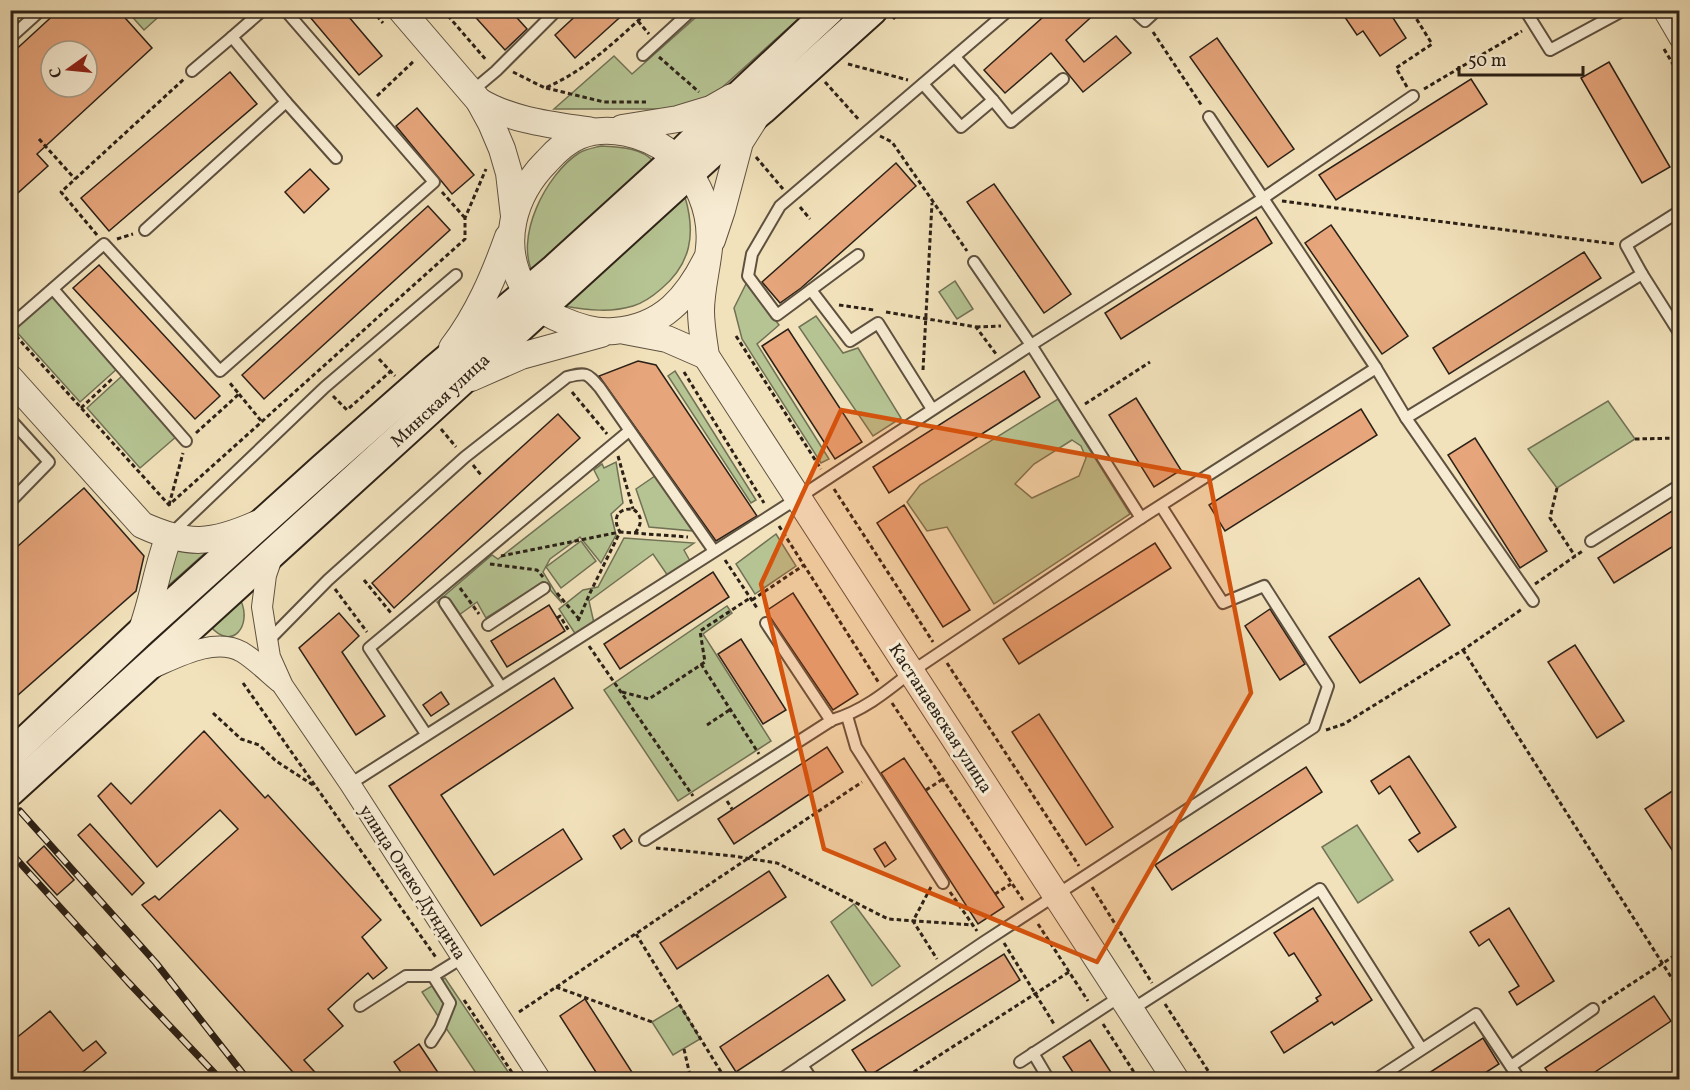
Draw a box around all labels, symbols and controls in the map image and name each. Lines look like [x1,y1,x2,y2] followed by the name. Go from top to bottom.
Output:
[39,39,99,99] north arrow
[1459,39,1584,77] scale bar
[1468,49,1507,74] text: 50 m
[44,65,68,80] text: С
[386,348,496,454] street label: Минская улица
[882,639,998,799] street label: Кастанаевская улица
[352,800,471,965] street label: улица Олеко Дундича

